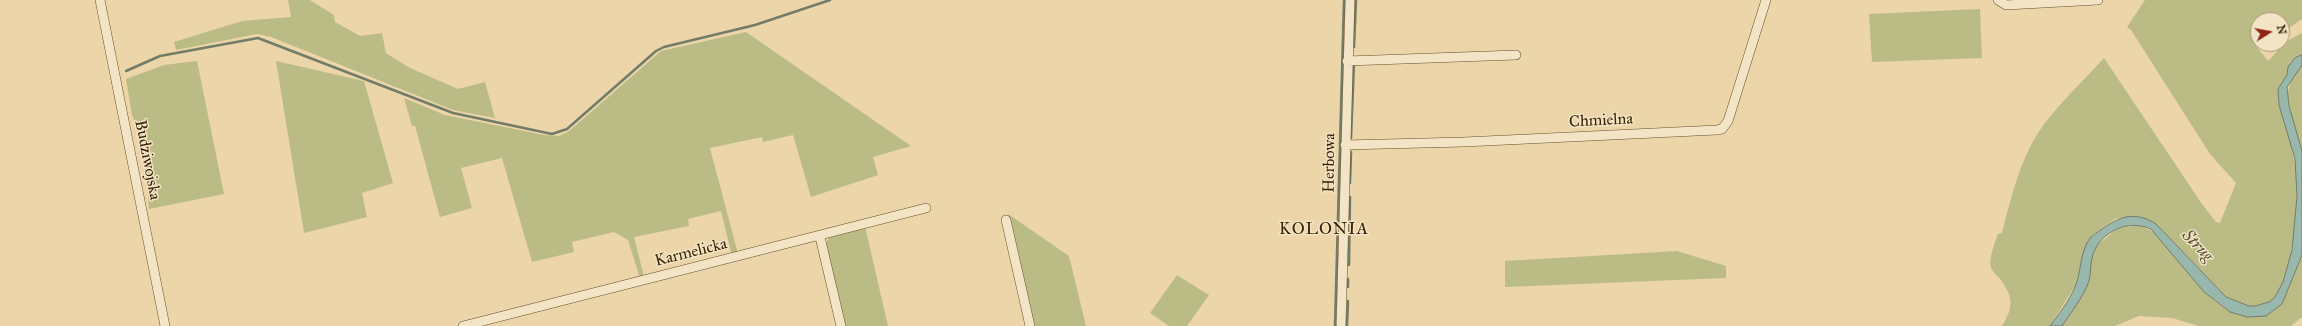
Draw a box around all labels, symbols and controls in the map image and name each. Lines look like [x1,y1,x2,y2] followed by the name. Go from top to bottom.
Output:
[2250,12,2290,52] north arrow
[2274,24,2289,36] text: N
[1569,110,1633,132] street label: Chmielna
[130,118,164,202] street label: Budziwojska
[1320,133,1340,193] street label: Herbowa
[1279,220,1369,240] district label: KOLONIA
[2177,226,2217,266] water label: Strug
[653,235,729,271] street label: Karmelicka

